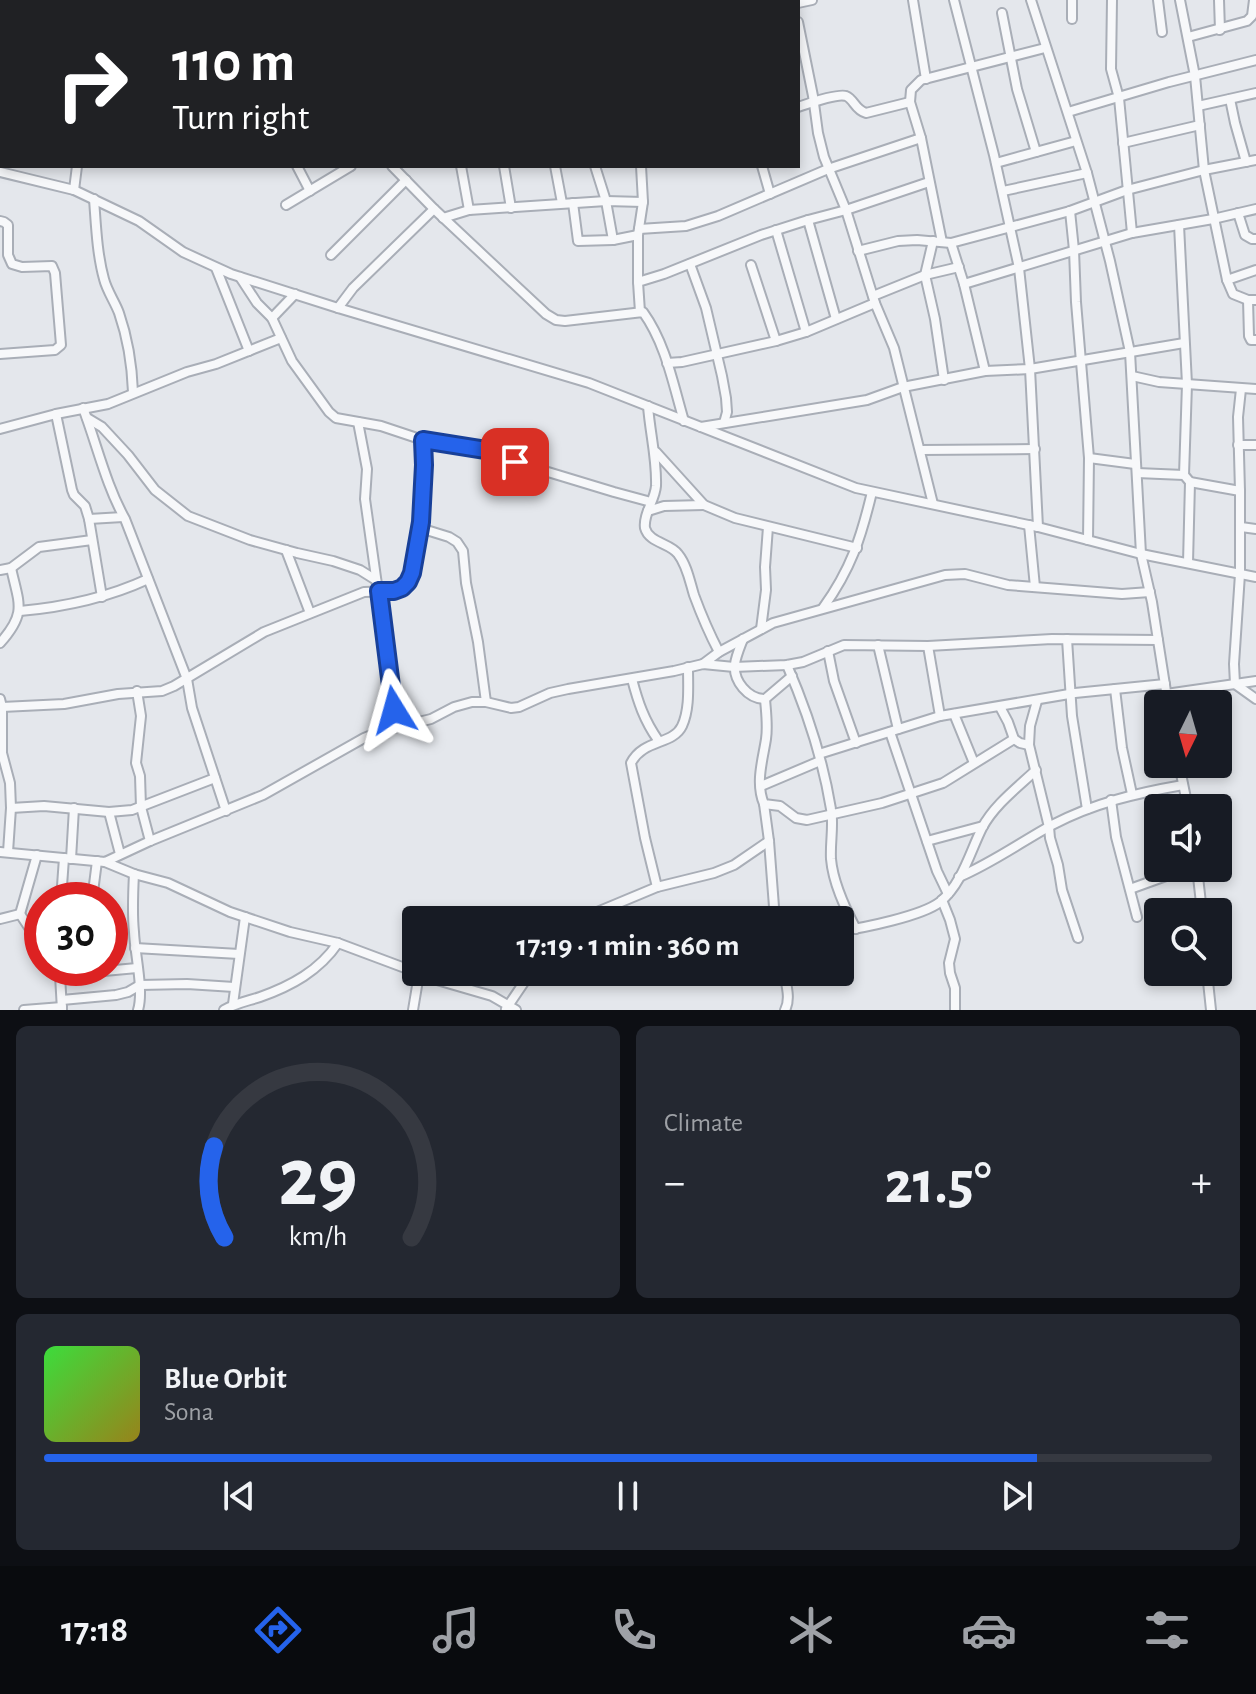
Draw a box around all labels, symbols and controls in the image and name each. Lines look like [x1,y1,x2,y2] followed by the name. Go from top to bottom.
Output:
[40,32,144,136] icon: right
[172,35,295,91] text: 110 m
[172,100,309,136] text: Turn right
[481,428,549,496] pin
[493,440,537,484] icon: arrive
[352,668,436,752] position arrow
[1144,690,1232,778] north arrow
[1144,690,1232,986] map controls
[1144,794,1232,882] button: sound
[24,882,128,986] speed limit sign: 30
[1144,898,1232,986] button: search
[517,931,739,961] text: 17:19 · 1 min · 360 m
[664,1110,743,1136] text: Climate
[278,1137,358,1221] text: 29
[884,1154,992,1214] text: 21.5°
[664,1161,685,1205] text: −
[1191,1161,1212,1205] text: +
[289,1222,347,1251] text: km/h
[164,1364,287,1394] text: Blue Orbit
[164,1399,214,1425] text: Sona
[217,1474,261,1518] icon: previous
[606,1474,650,1518] icon: pause
[995,1474,1039,1518] icon: next
[250,1602,306,1658] icon: directions
[428,1602,484,1658] icon: music
[606,1602,662,1658] icon: phone
[783,1602,839,1658] icon: climate
[961,1602,1017,1658] icon: car
[1139,1602,1195,1658] icon: filters
[61,1612,128,1648] text: 17:18

